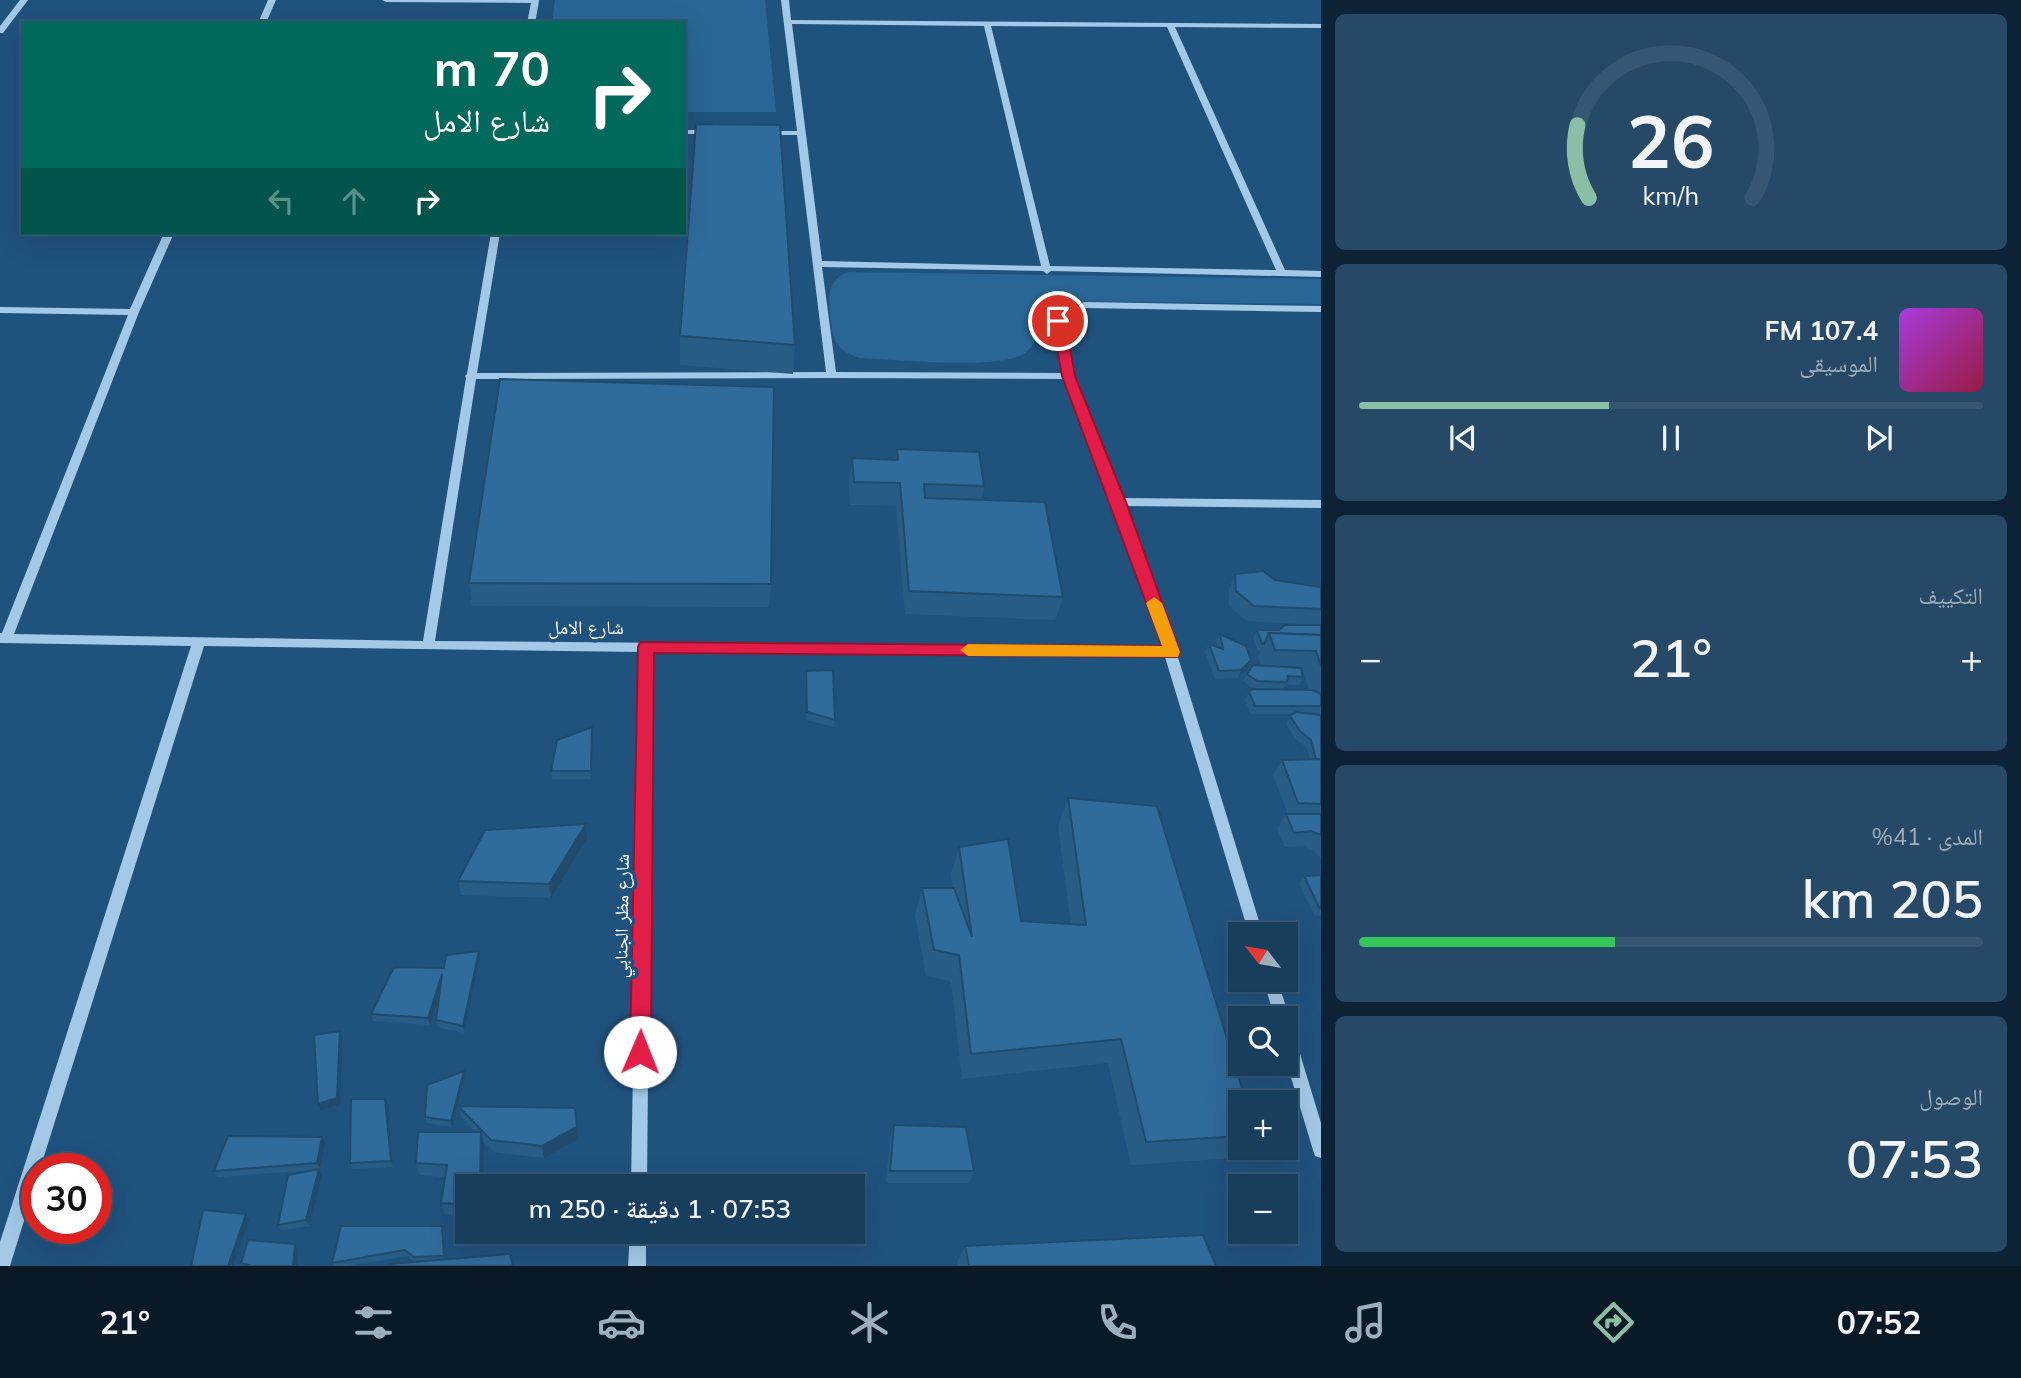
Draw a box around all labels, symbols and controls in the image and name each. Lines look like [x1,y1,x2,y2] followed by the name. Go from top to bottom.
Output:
[434,37,550,98] text: 70 m
[574,49,665,140] icon: right
[1627,96,1715,187] text: 26
[423,100,550,140] text: شارع الامل
[1643,180,1699,211] text: km/h
[262,182,300,220] icon: left
[335,182,373,220] icon: ahead
[408,182,446,220] icon: right
[1028,291,1088,351] pin
[1039,302,1077,340] icon: arrive
[1765,314,1878,347] text: 107.4 FM
[1799,349,1878,378] text: الموسيقى
[1444,419,1482,457] icon: previous
[1652,419,1690,457] icon: pause
[1860,419,1898,457] icon: next
[1918,581,1983,610] text: التكييف
[548,615,624,639] street label: شارع الامل
[1630,625,1712,690] text: 21°
[1359,634,1382,682] text: −
[1960,634,1983,682] text: +
[1872,822,1983,851] text: المدى · 41%
[608,854,638,978] street label: شارع مظر الجنابي
[1802,866,1983,931] text: 205 km
[1228,922,1298,992] north arrow
[1228,922,1298,1244] map controls
[1228,1006,1298,1076] button: search
[603,1015,677,1089] position arrow
[1919,1082,1983,1111] text: الوصول
[1228,1090,1298,1160] button: +
[1846,1126,1983,1191] text: 07:53
[21,1153,112,1244] speed limit sign: 30
[1228,1174,1298,1244] button: −
[529,1192,791,1225] text: 07:53 · 1 دقيقة · 250 m
[349,1298,398,1347] icon: filters
[597,1298,646,1347] icon: car
[845,1298,894,1347] icon: climate
[1093,1298,1142,1347] icon: phone
[1341,1298,1390,1347] icon: music
[1589,1298,1638,1347] icon: directions
[100,1302,150,1342] text: 21°
[1837,1302,1922,1342] text: 07:52

